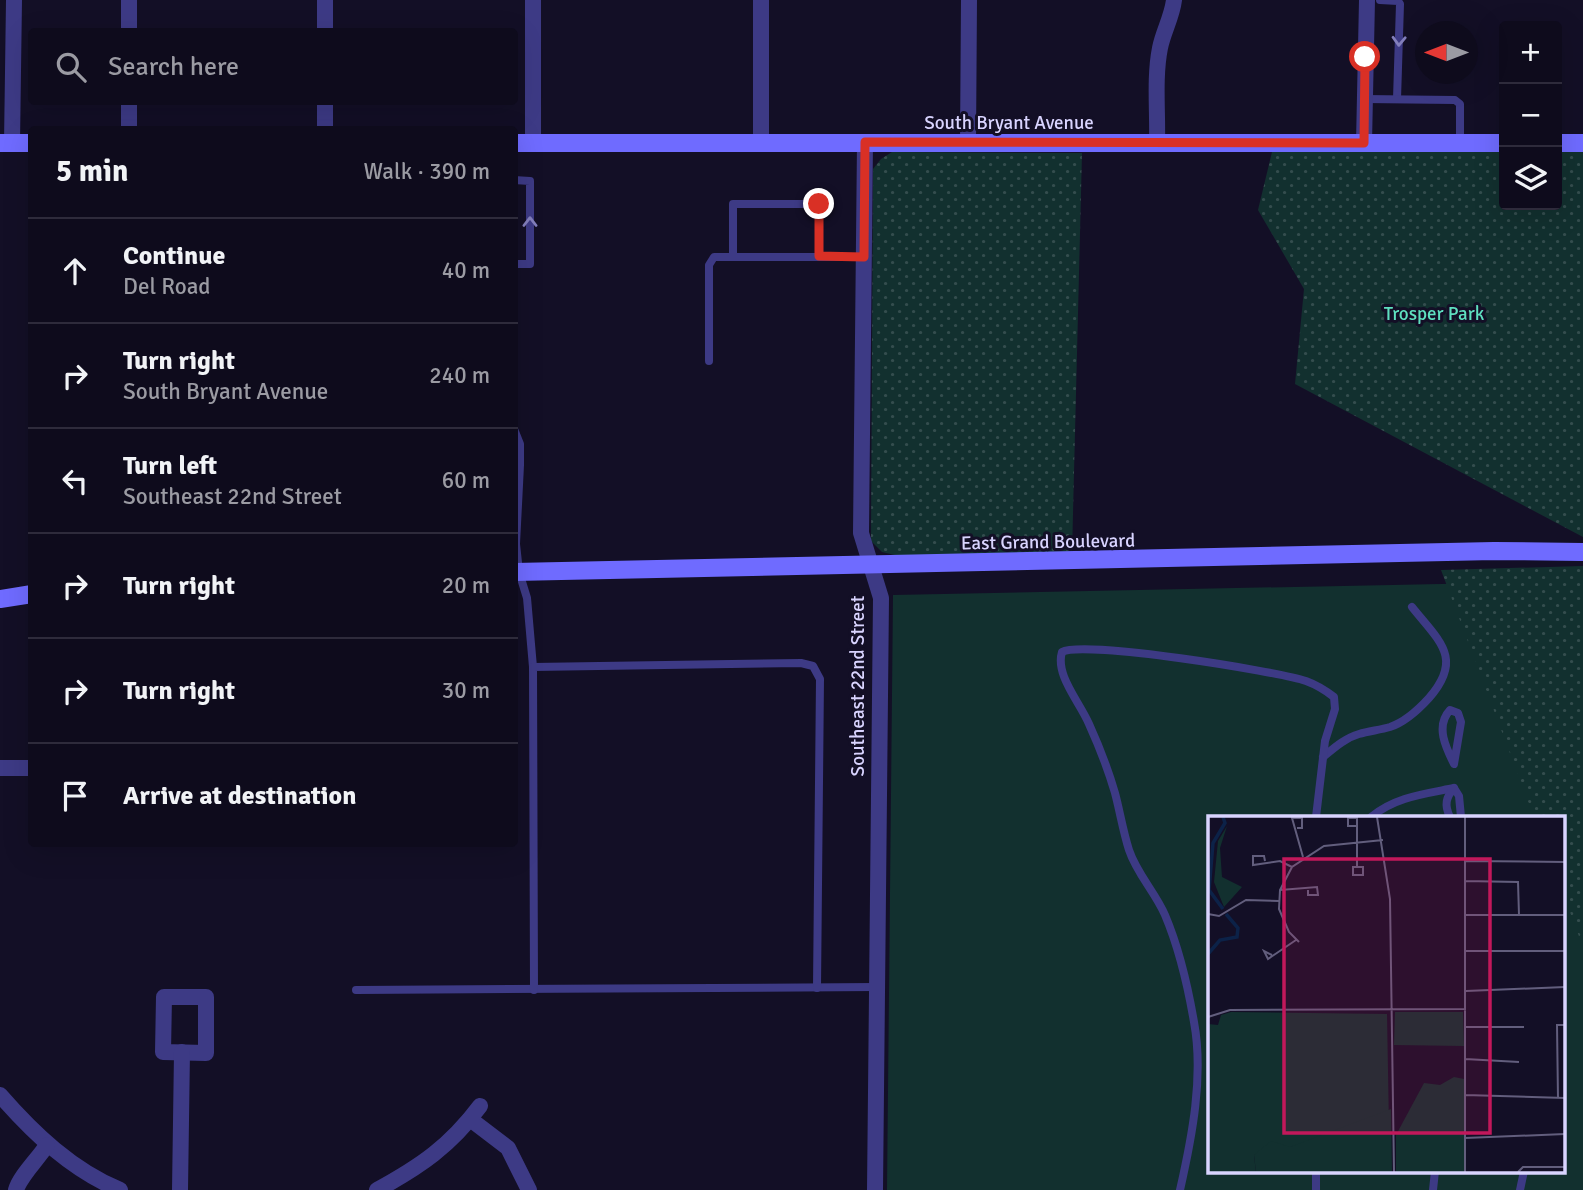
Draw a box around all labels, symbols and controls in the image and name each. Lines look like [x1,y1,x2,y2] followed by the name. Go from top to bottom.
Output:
[1415,21,1478,84] north arrow
[1499,21,1562,210] map controls
[1499,21,1562,84] button: +
[28,28,518,105] search box
[1391,36,1406,47] one-way arrow
[1349,41,1380,72] route start
[52,48,90,86] icon: search
[108,51,239,83] text: Search here
[1499,84,1562,147] button: −
[924,111,1094,135] street label: South Bryant Avenue
[1499,147,1562,210] button: layers
[56,153,128,190] text: 5 min
[364,157,490,186] text: Walk · 390 m
[803,188,834,219] route end
[522,216,538,227] one-way arrow
[123,240,225,272] text: Continue
[56,252,94,290] icon: ahead
[442,256,490,285] text: 40 m
[123,272,210,301] text: Del Road
[1384,302,1485,326] park label: Trosper Park
[123,345,235,377] text: Turn right
[56,357,94,395] icon: right
[429,361,490,390] text: 240 m
[123,377,328,406] text: South Bryant Avenue
[123,450,217,482] text: Turn left
[56,462,94,500] icon: left
[442,466,490,495] text: 60 m
[123,482,342,511] text: Southeast 22nd Street
[961,528,1135,556] street label: East Grand Boulevard
[56,567,94,605] icon: right
[123,570,235,602] text: Turn right
[442,571,490,600] text: 20 m
[846,595,870,776] street label: Southeast 22nd Street
[56,672,94,710] icon: right
[123,675,235,707] text: Turn right
[442,676,490,705] text: 30 m
[56,777,94,815] icon: arrive
[123,780,356,812] text: Arrive at destination
[1208,816,1566,1172] inset map

